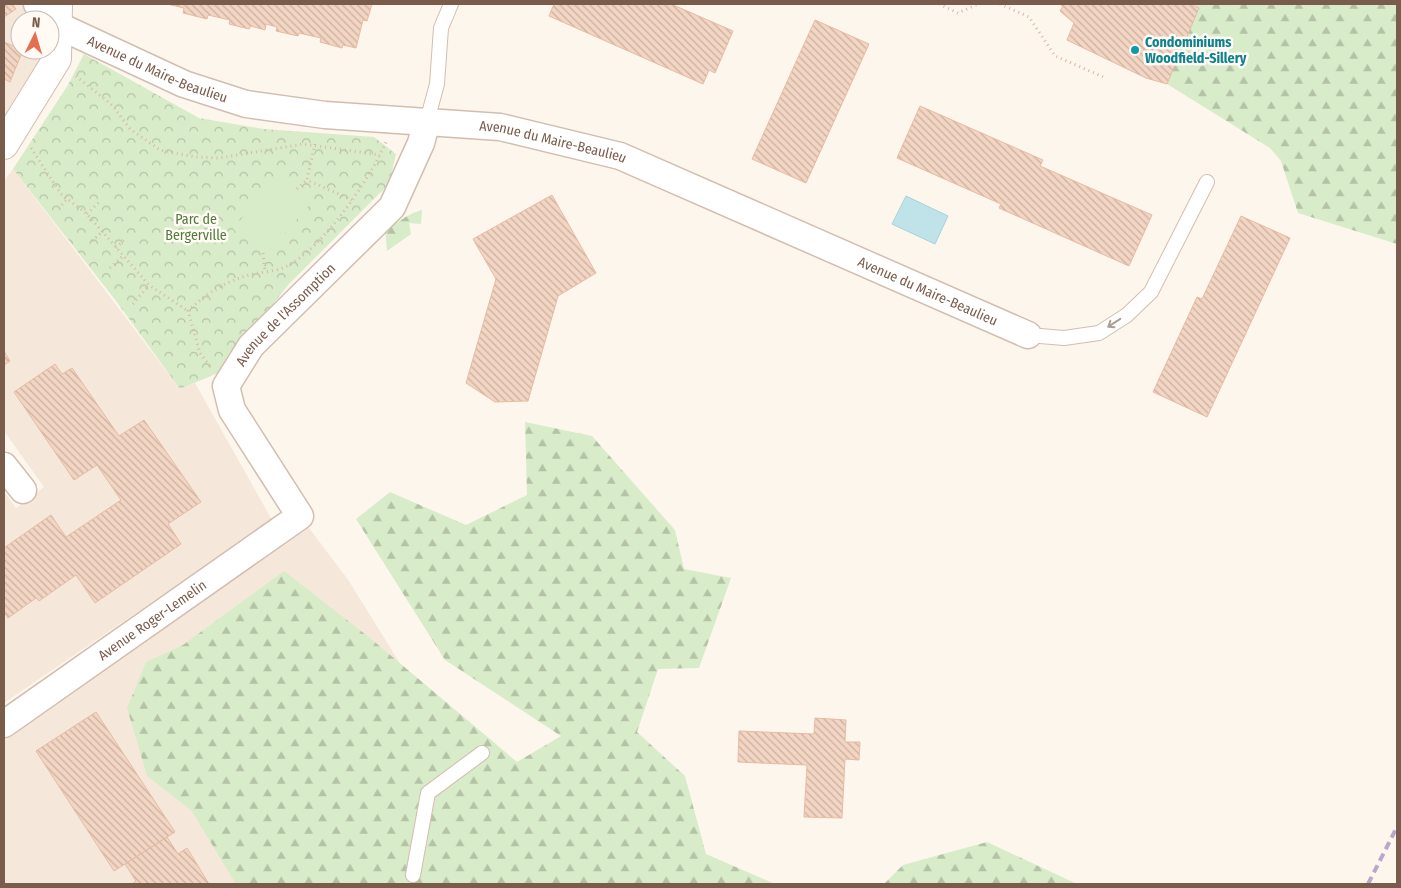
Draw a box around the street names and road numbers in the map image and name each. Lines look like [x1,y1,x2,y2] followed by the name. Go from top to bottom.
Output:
[85,32,230,106] street label: Avenue du Maire-Beaulieu
[479,118,629,167] street label: Avenue du Maire-Beaulieu
[855,253,1000,330] street label: Avenue du Maire-Beaulieu
[233,260,339,369] street label: Avenue de l'Assomption
[95,577,210,664] street label: Avenue Roger-Lemelin

